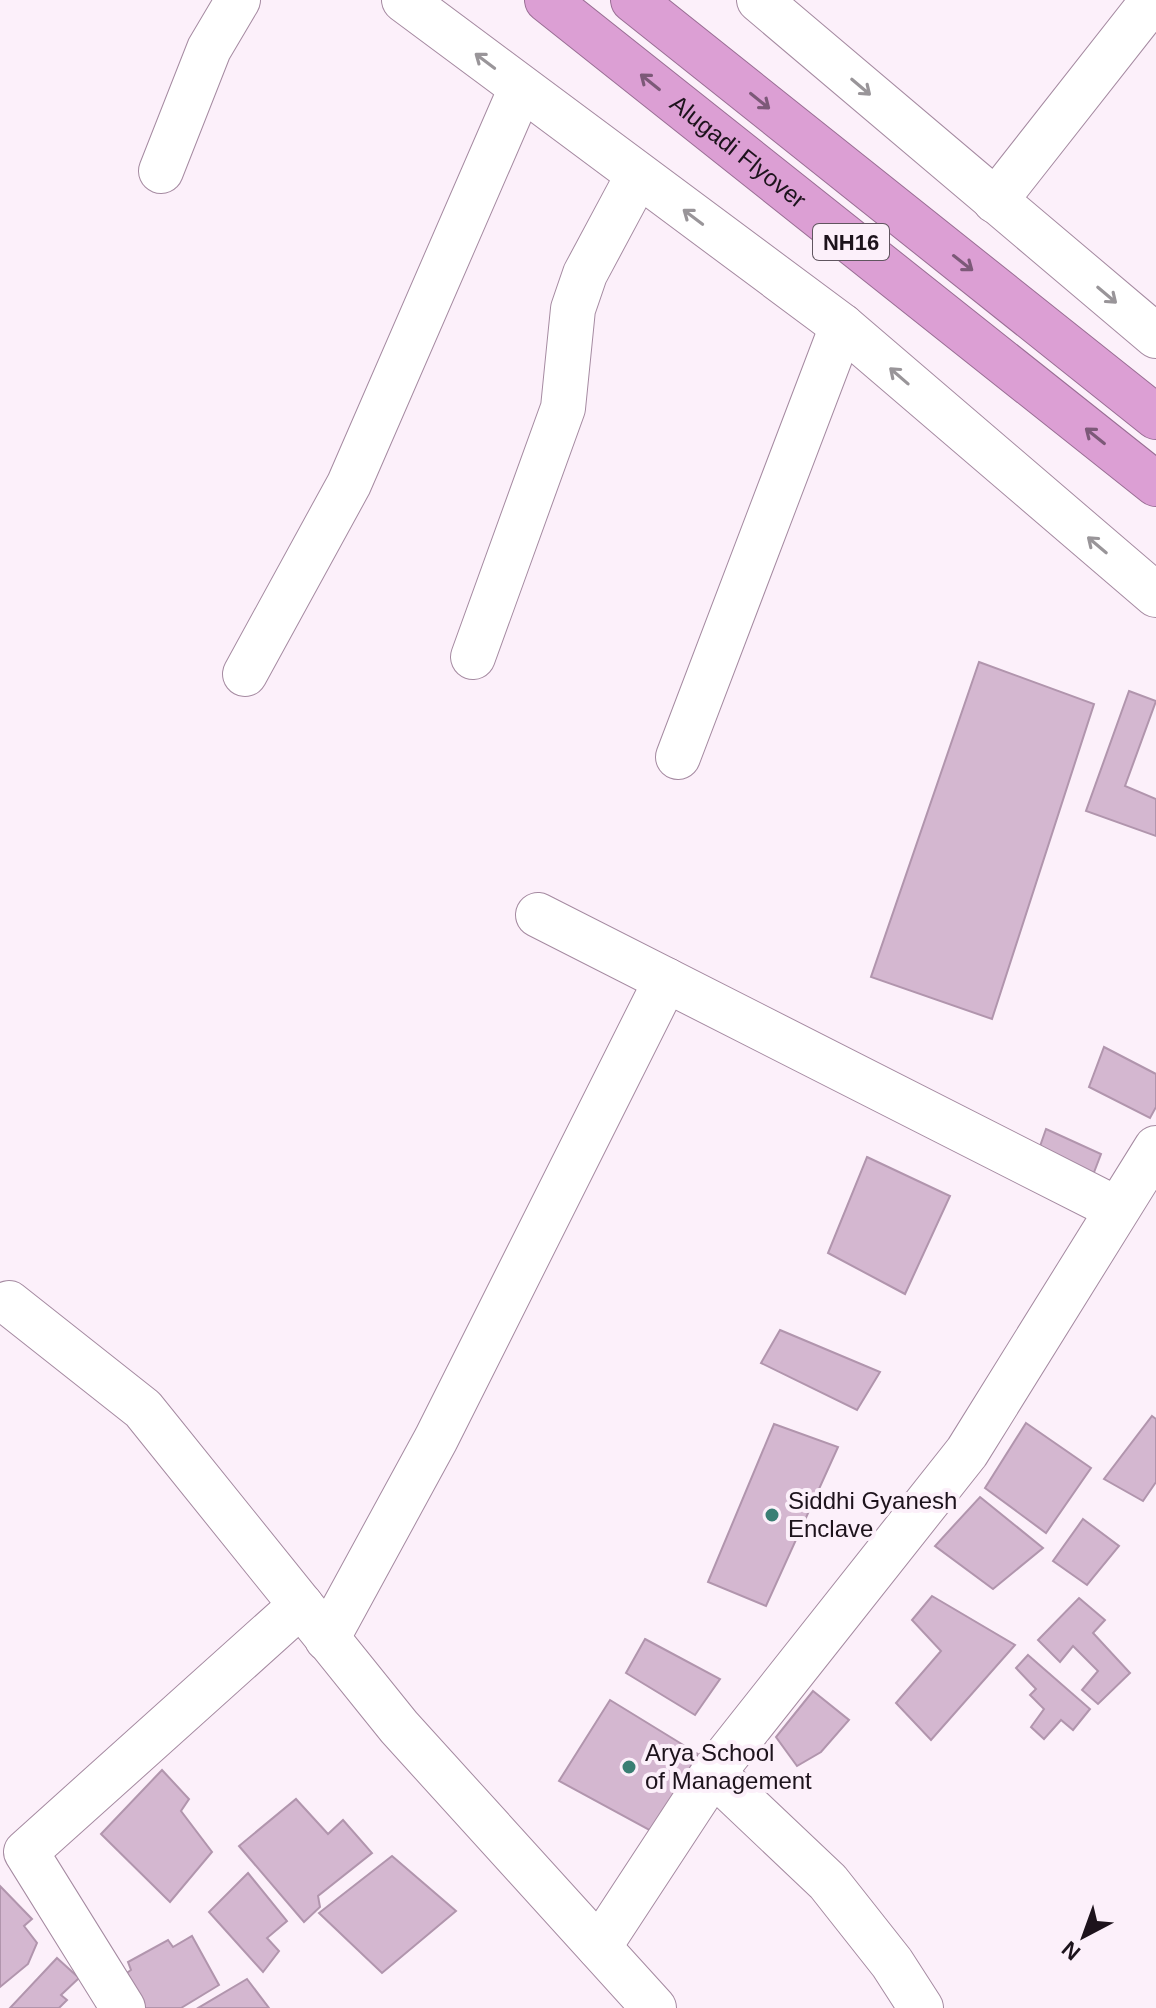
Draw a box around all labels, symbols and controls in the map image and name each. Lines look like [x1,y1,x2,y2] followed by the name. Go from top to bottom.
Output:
[475,53,496,70] one-way arrow
[640,74,661,91] one-way arrow
[851,78,871,96] one-way arrow
[665,89,812,213] street label: Alugadi Flyover
[749,92,770,110] one-way arrow
[683,208,705,225] one-way arrow
[813,224,889,260] road number: NH16
[952,254,973,272] one-way arrow
[1097,286,1117,304] one-way arrow
[889,367,909,385] one-way arrow
[1085,427,1106,444] one-way arrow
[1087,536,1107,554] one-way arrow
[788,1487,957,1542] place label: Siddhi Gyanesh Enclave
[763,1506,781,1524] marker: Siddhi Gyanesh Enclave
[645,1739,812,1794] place label: Arya School of Management
[620,1758,638,1776] marker: Arya School of Management
[1044,1896,1124,1976] north arrow
[1057,1936,1085,1965] text: N

